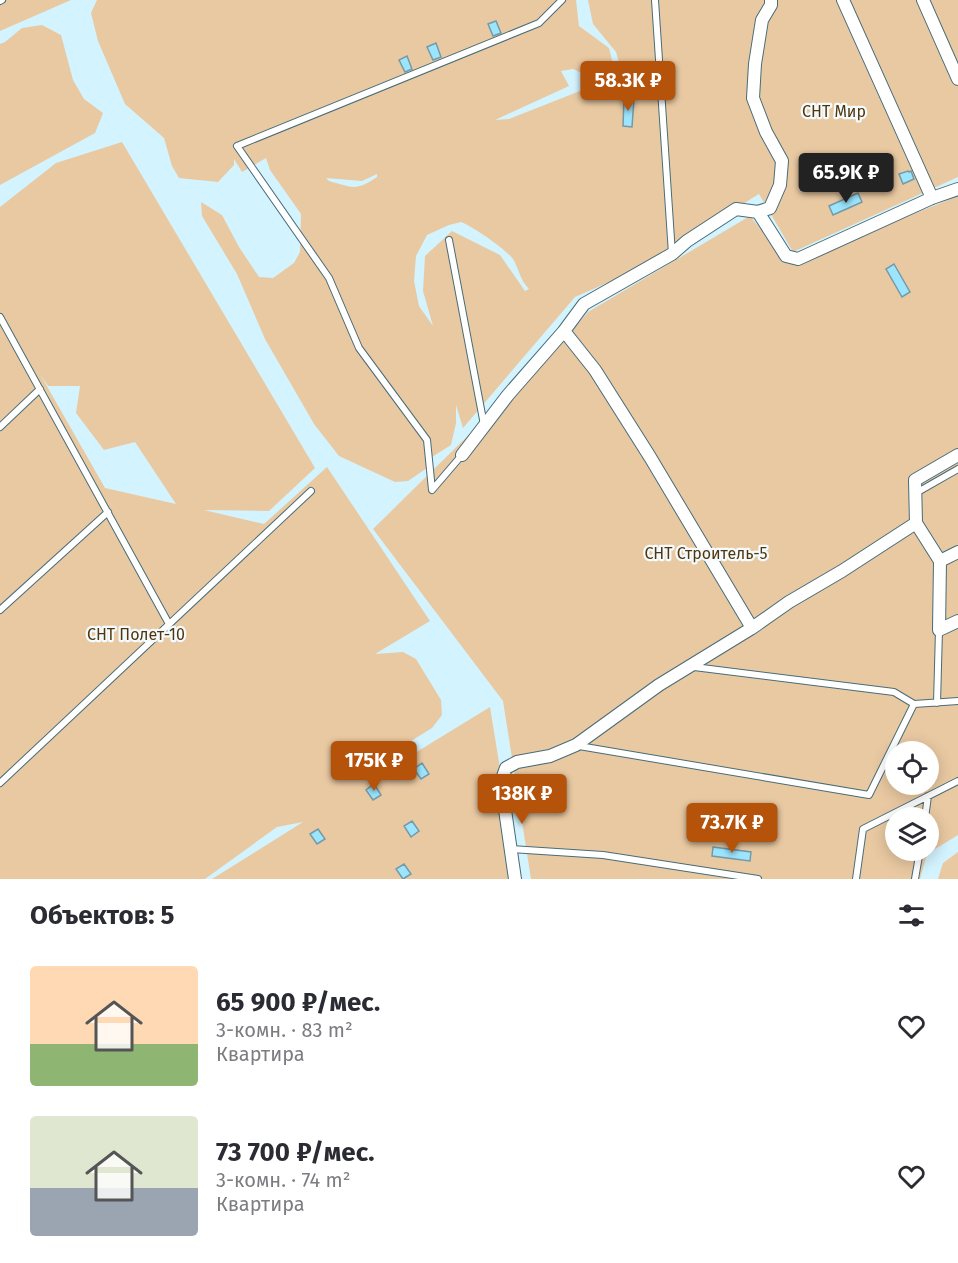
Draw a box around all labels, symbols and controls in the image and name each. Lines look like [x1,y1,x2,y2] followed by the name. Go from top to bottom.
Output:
[573,61,683,112] pin: 58.3K ₽
[594,68,662,92] text: 58.3K ₽
[802,102,866,121] park label: СНТ Мир
[791,153,901,204] pin: 65.9K ₽
[813,160,879,184] text: 65.9K ₽
[644,544,768,563] park label: СНТ Строитель-5
[87,625,185,644] park label: СНТ Полет-10
[325,741,423,792] pin: 175K ₽
[885,741,939,861] map controls
[885,741,939,795] button: locate
[345,748,403,772] text: 175K ₽
[473,774,571,825] pin: 138K ₽
[492,781,552,805] text: 138K ₽
[677,803,787,854] pin: 73.7K ₽
[885,807,939,861] button: layers
[700,810,764,834] text: 73.7K ₽
[895,899,928,932] icon: filters
[30,900,174,931] text: Объектов: 5
[216,987,380,1018] text: 65 900 ₽/мес.
[78,990,150,1062] icon: home
[895,1010,928,1043] icon: heart
[216,1018,353,1042] text: 3-комн. · 83 m²
[216,1042,305,1066] text: Квартира
[216,1137,375,1168] text: 73 700 ₽/мес.
[78,1140,150,1212] icon: home
[895,1160,928,1193] icon: heart
[216,1168,350,1192] text: 3-комн. · 74 m²
[216,1192,305,1216] text: Квартира

